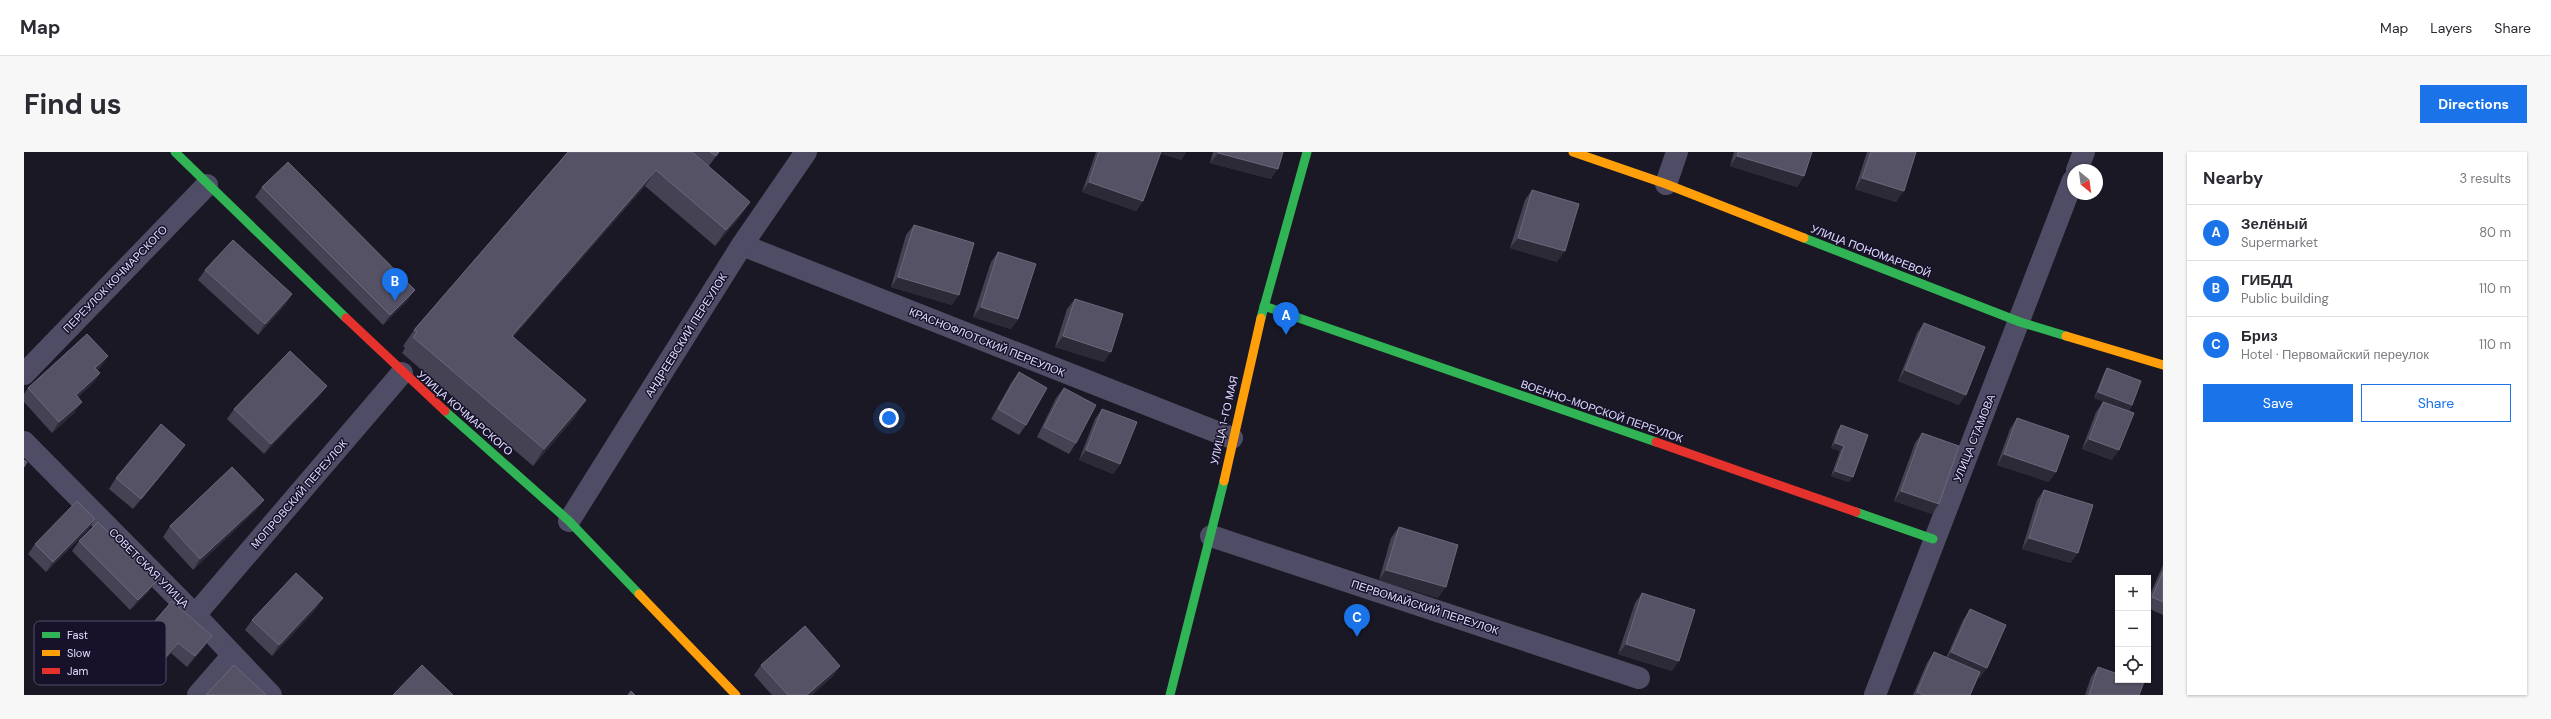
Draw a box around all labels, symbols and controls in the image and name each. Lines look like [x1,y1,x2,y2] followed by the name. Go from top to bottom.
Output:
[20,15,60,40] text: Map
[2380,19,2408,37] text: Map
[2430,19,2472,37] text: Layers
[2494,19,2531,37] text: Share
[2420,85,2527,123] button: Directions
[24,86,122,123] text: Find us
[2067,164,2103,200] north arrow
[2203,167,2263,189] text: Nearby
[2459,170,2511,187] text: 3 results
[2241,214,2308,234] text: Зелёный
[60,222,170,336] street label: ПЕРЕУЛОК КОЧМАРСКОГО
[1809,222,1933,280] street label: УЛИЦА ПОНОМАРЕВОЙ
[2211,224,2221,241] text: A
[2479,224,2511,241] text: 80 m
[2241,234,2318,251] text: Supermarket
[382,268,408,301] pin: B
[642,270,730,400] street label: АНДРЕЕВСКИЙ ПЕРЕУЛОК
[2241,270,2292,290] text: ГИБДД
[2212,280,2220,297] text: B
[2479,280,2511,297] text: 110 m
[2241,290,2329,307] text: Public building
[1273,302,1299,335] pin: A
[907,304,1068,380] street label: КРАСНОФЛОТСКИЙ ПЕРЕУЛОК
[2241,326,2278,346] text: Бриз
[2211,336,2221,353] text: C
[2479,336,2511,353] text: 110 m
[2241,346,2429,363] text: Hotel · Первомайский переулок
[414,368,516,459] street label: УЛИЦА КОЧМАРСКОГО
[1207,374,1241,466] street label: УЛИЦА 1-ГО МАЯ
[1519,377,1685,446] street label: ВОЕННО-МОРСКОЙ ПЕРЕУЛОК
[2203,384,2353,422] button: Save
[2361,384,2511,422] button: Share
[1950,391,1998,484] street label: УЛИЦА СТАМОВА
[879,408,899,428] your location
[248,436,351,551] street label: МОПРОВСКИЙ ПЕРЕУЛОК
[106,525,192,611] street label: СОВЕТСКАЯ УЛИЦА
[2115,575,2151,683] map controls
[2115,575,2151,611] button: +
[1349,576,1501,638] street label: ПЕРВОМАЙСКИЙ ПЕРЕУЛОК
[1344,604,1370,637] pin: C
[2115,611,2151,647] button: −
[34,621,166,685] legend
[67,628,88,642] text: Fast
[67,646,91,660] text: Slow
[2115,647,2151,683] button: locate
[67,664,88,678] text: Jam

